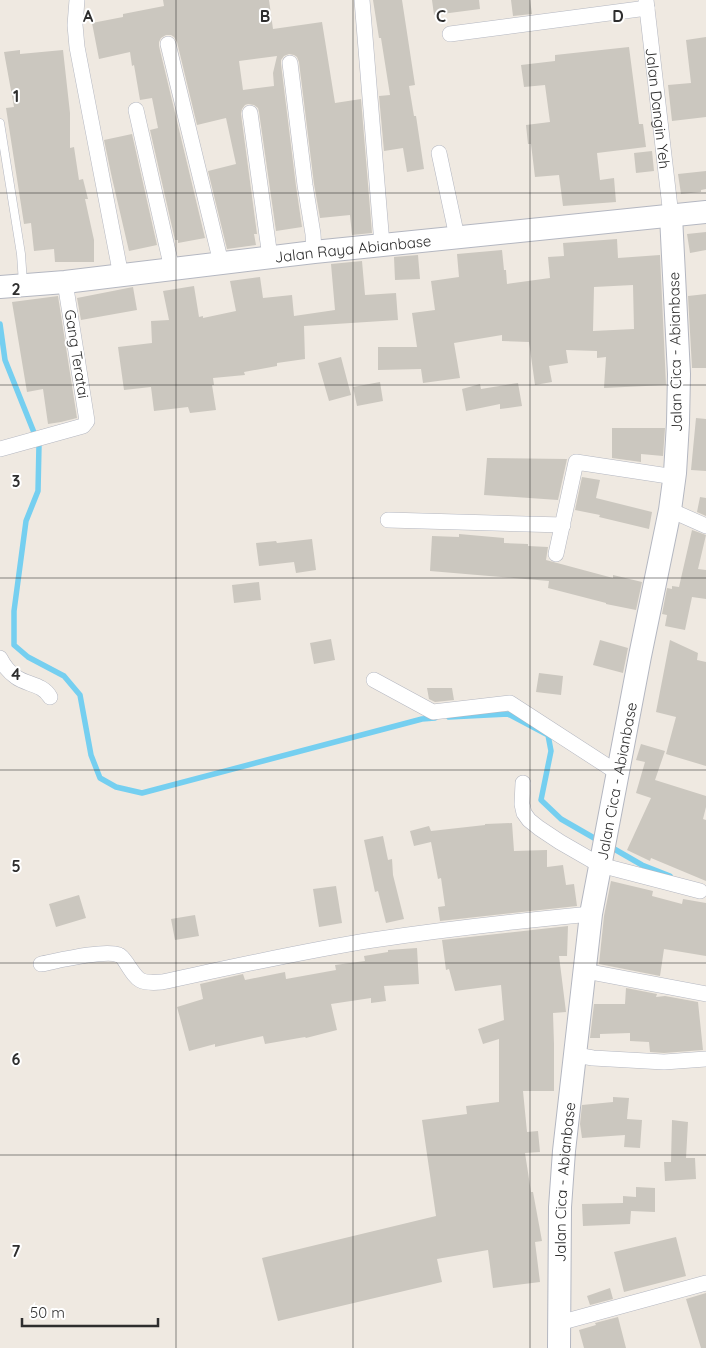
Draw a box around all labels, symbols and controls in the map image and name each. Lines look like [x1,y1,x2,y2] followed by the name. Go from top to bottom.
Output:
[83,6,94,26] text: A
[260,6,270,26] text: B
[436,6,446,26] text: C
[612,6,624,26] text: D
[642,47,675,170] street label: Jalan Dangin Yeh
[13,86,19,106] text: 1
[273,231,432,266] street label: Jalan Raya Abianbase
[664,272,686,432] street label: Jalan Cica - Abianbase
[11,279,21,299] text: 2
[61,308,93,400] street label: Gang Teratai
[12,471,20,491] text: 3
[11,664,21,684] text: 4
[592,700,641,862] street label: Jalan Cica - Abianbase
[11,856,21,876] text: 5
[12,1049,21,1069] text: 6
[550,1101,579,1262] street label: Jalan Cica - Abianbase
[12,1241,21,1261] text: 7
[22,1296,159,1328] scale bar
[30,1303,65,1322] text: 50 m

